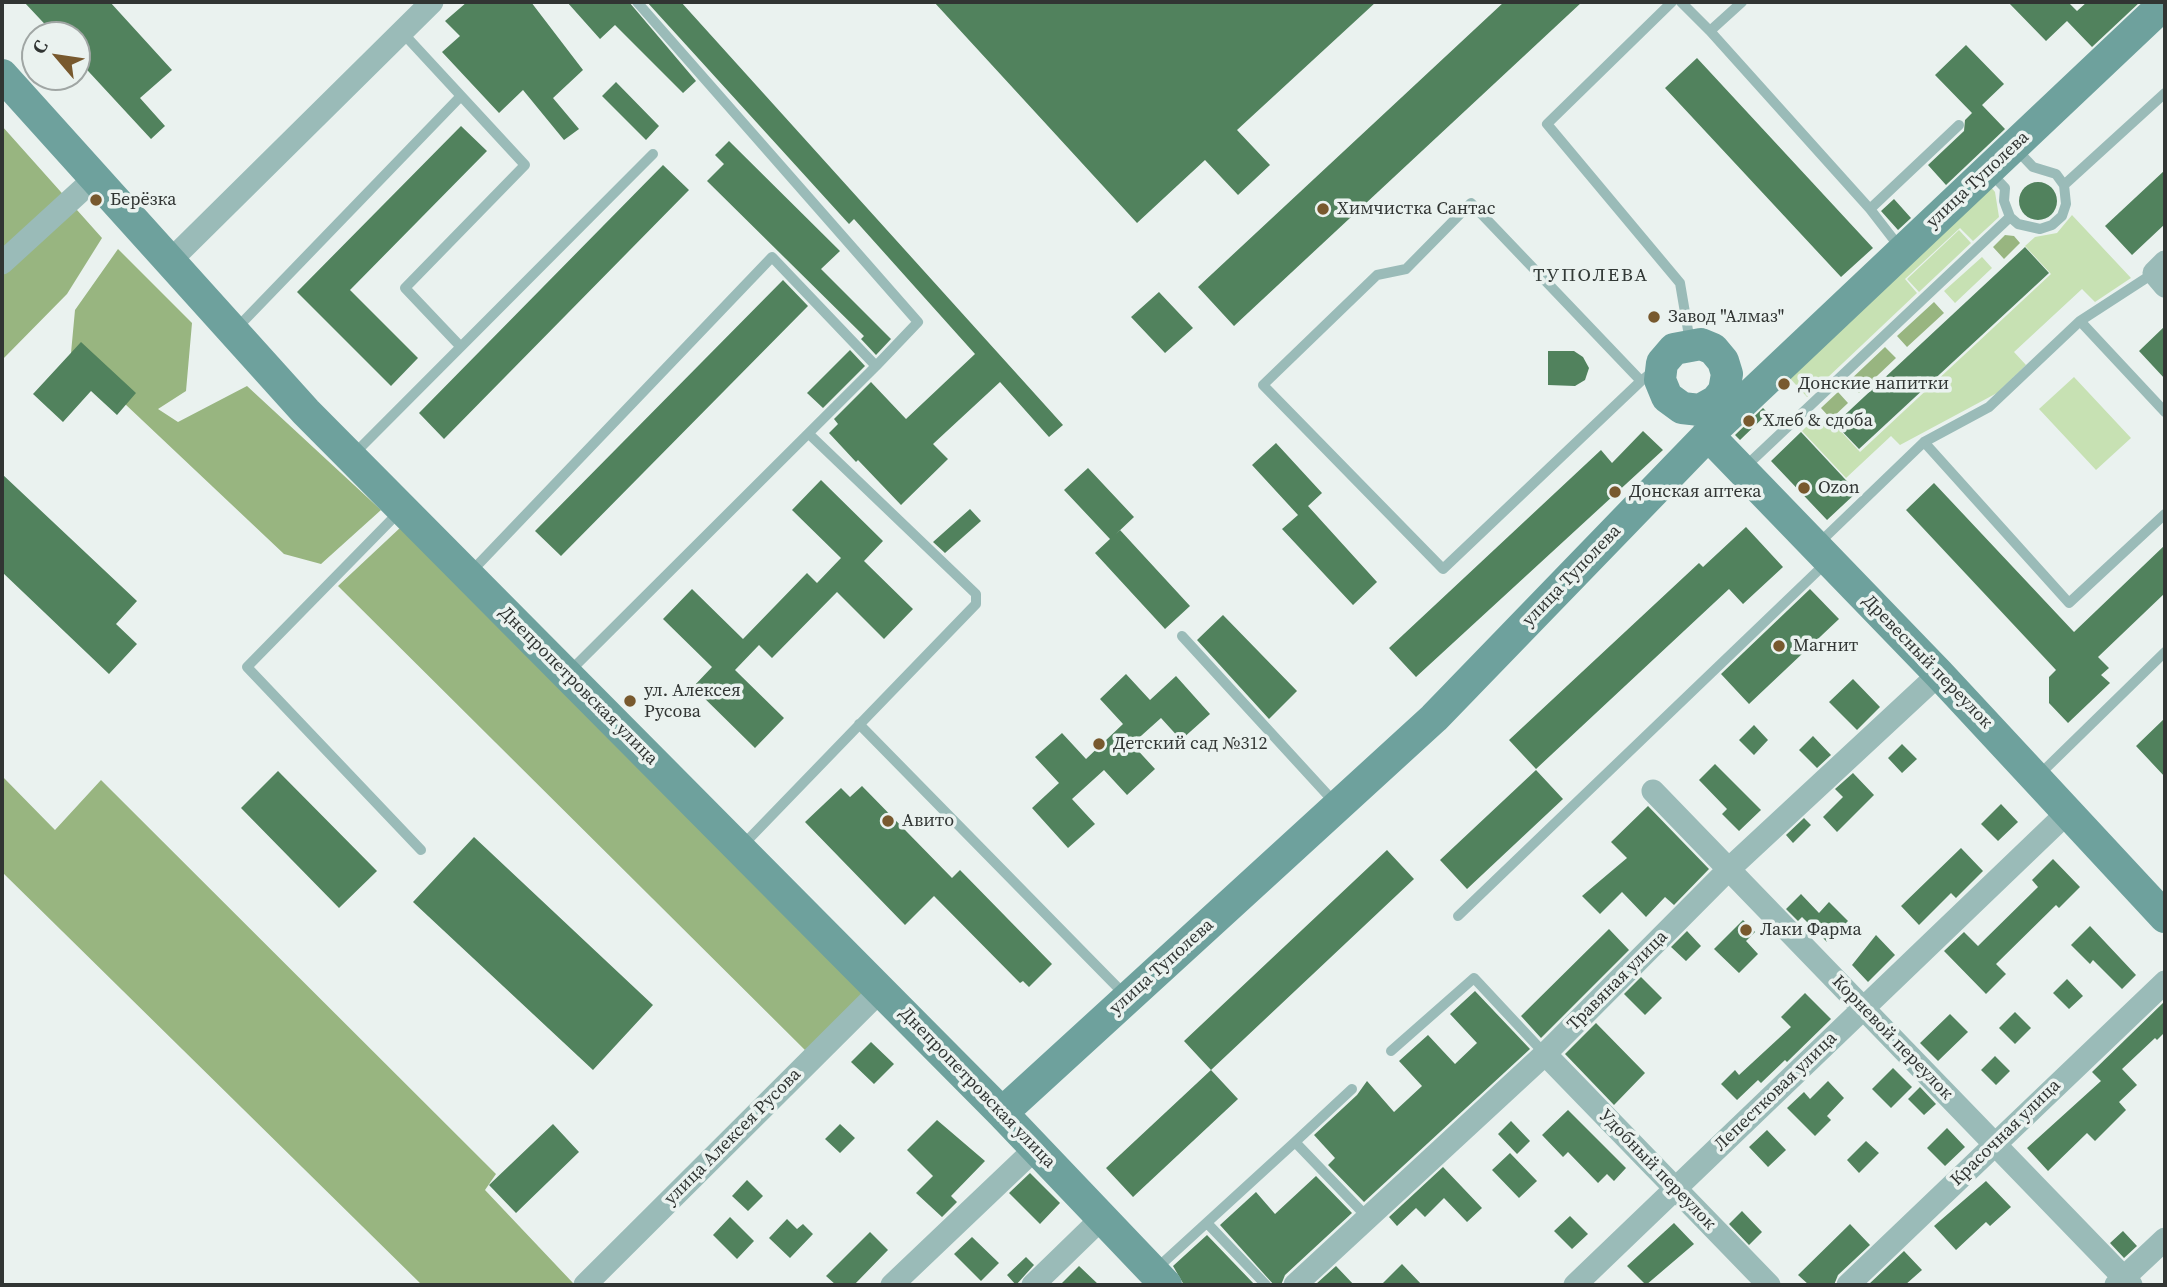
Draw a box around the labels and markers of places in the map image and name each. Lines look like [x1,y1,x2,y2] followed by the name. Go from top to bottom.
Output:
[110,189,176,211] place label: Берёзка
[88,192,104,208] marker: Берёзка
[1337,198,1495,220] place label: Химчистка Сантас
[1315,201,1331,217] marker: Химчистка Сантас
[1668,306,1784,328] place label: Завод "Алмаз"
[1646,309,1662,325] marker: Завод "Алмаз"
[1798,373,1949,395] place label: Донские напитки
[1776,376,1792,392] marker: Донские напитки
[1763,410,1873,432] place label: Хлеб & сдоба
[1741,413,1757,429] marker: Хлеб & сдоба
[1818,477,1860,499] place label: Ozon
[1796,480,1812,496] marker: Ozon
[1629,481,1761,503] place label: Донская аптека
[1607,484,1623,500] marker: Донская аптека
[1793,635,1858,657] place label: Магнит
[1771,638,1787,654] marker: Магнит
[644,680,741,722] place label: ул. Алексея Русова
[622,693,638,709] marker: ул. Алексея Русова
[1113,733,1268,755] place label: Детский сад №312
[1091,736,1107,752] marker: Детский сад №312
[902,810,954,832] place label: Авито
[880,813,896,829] marker: Авито
[1760,919,1862,941] place label: Лаки Фарма
[1738,922,1754,938] marker: Лаки Фарма

